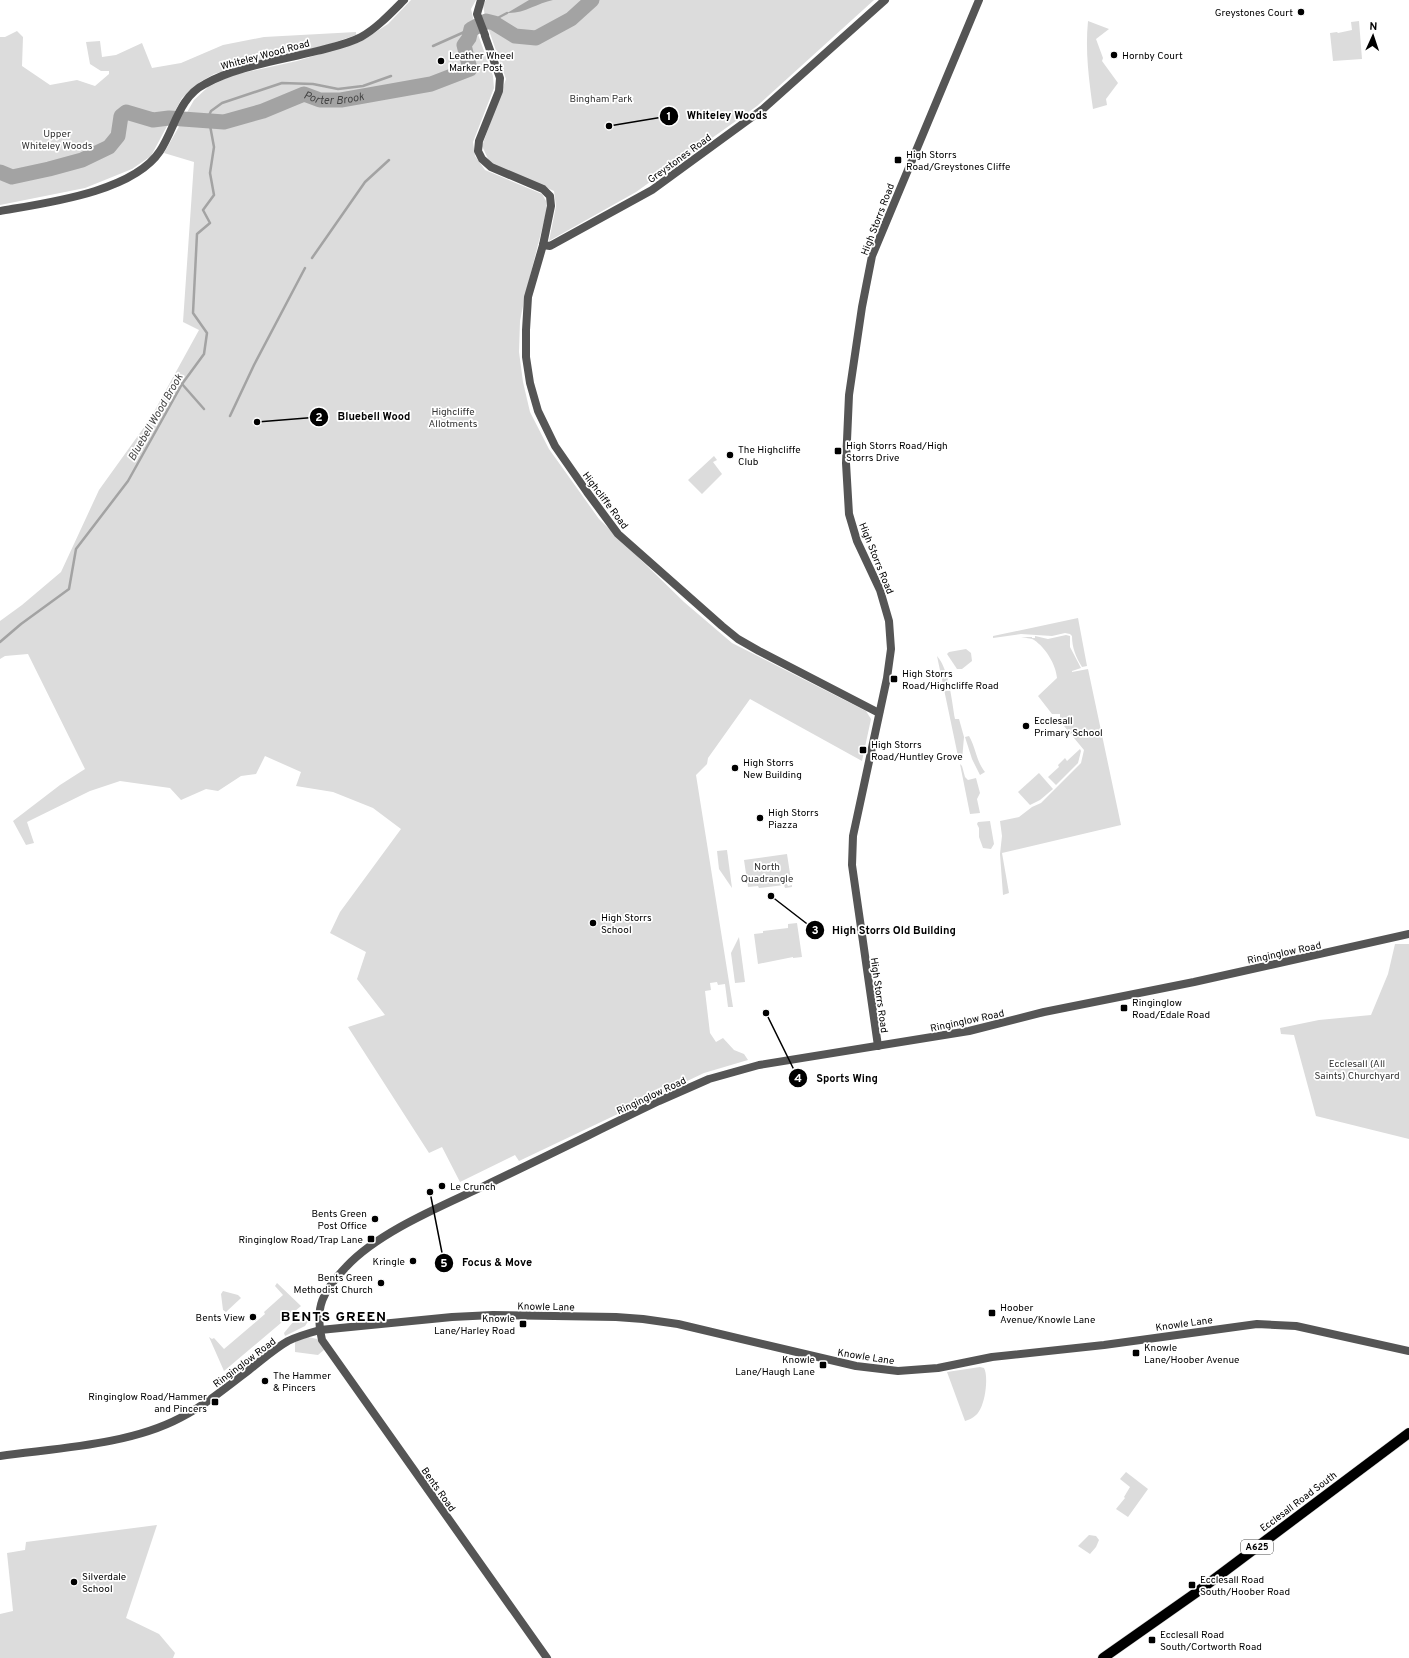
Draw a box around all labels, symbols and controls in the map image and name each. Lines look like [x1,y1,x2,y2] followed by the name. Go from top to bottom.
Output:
[1215,7,1293,20] place label: Greystones Court
[1296,7,1306,17] marker: Greystones Court
[1353,16,1393,56] north arrow
[1369,20,1378,34] text: N
[219,37,311,74] street label: Whiteley Wood Road
[449,50,514,75] place label: Leather Wheel Marker Post
[1109,50,1119,60] marker: Hornby Court
[1122,50,1183,63] place label: Hornby Court
[436,56,446,66] marker: Leather Wheel Marker Post
[302,89,366,108] water label: Porter Brook
[569,93,633,106] park label: Bingham Park
[659,104,776,127] callout: Whiteley Woods
[667,109,671,125] text: 1
[687,109,767,123] text: Whiteley Woods
[22,128,93,153] park label: Upper Whiteley Woods
[645,132,714,187] street label: Greystones Road
[906,149,1010,174] place label: High Storrs Road/Greystones Cliffe
[893,155,903,165] marker: High Storrs Road/Greystones Cliffe
[859,182,898,257] street label: High Storrs Road
[125,371,187,463] water label: Bluebell Wood Brook
[309,405,418,428] callout: Bluebell Wood
[429,406,478,431] park label: Highcliffe Allotments
[315,410,323,426] text: 2
[338,410,410,424] text: Bluebell Wood
[846,440,948,465] place label: High Storrs Road/High Storrs Drive
[738,444,801,469] place label: The Highcliffe Club
[833,446,843,456] marker: High Storrs Road/High Storrs Drive
[725,450,735,460] marker: The Highcliffe Club
[579,470,631,532] street label: Highcliffe Road
[855,521,896,596] street label: High Storrs Road
[902,668,999,693] place label: High Storrs Road/Highcliffe Road
[889,674,899,684] marker: High Storrs Road/Highcliffe Road
[1034,715,1103,740] place label: Ecclesall Primary School
[1021,721,1031,731] marker: Ecclesall Primary School
[871,739,963,764] place label: High Storrs Road/Huntley Grove
[858,745,868,755] marker: High Storrs Road/Huntley Grove
[743,757,802,782] place label: High Storrs New Building
[730,763,740,773] marker: High Storrs New Building
[768,807,819,832] place label: High Storrs Piazza
[755,813,765,823] marker: High Storrs Piazza
[741,861,793,886] park label: North Quadrangle
[601,912,652,937] place label: High Storrs School
[588,918,598,928] marker: High Storrs School
[805,918,964,941] callout: High Storrs Old Building
[811,923,819,939] text: 3
[832,924,956,938] text: High Storrs Old Building
[1246,939,1322,968] street label: Ringinglow Road
[867,957,890,1034] street label: High Storrs Road
[1132,997,1210,1022] place label: Ringinglow Road/Edale Road
[1119,1003,1129,1013] marker: Ringinglow Road/Edale Road
[929,1007,1005,1036] street label: Ringinglow Road
[1314,1058,1400,1083] park label: Ecclesall (All Saints) Churchyard
[788,1066,885,1089] callout: Sports Wing
[794,1071,802,1087] text: 4
[816,1072,878,1086] text: Sports Wing
[615,1075,689,1118] street label: Ringinglow Road
[437,1181,447,1191] marker: Le Crunch
[450,1181,496,1194] place label: Le Crunch
[311,1208,367,1233] place label: Bents Green Post Office
[370,1214,380,1224] marker: Bents Green Post Office
[238,1234,363,1247] place label: Ringinglow Road/Trap Lane
[366,1234,376,1244] marker: Ringinglow Road/Trap Lane
[434,1251,540,1274] callout: Focus & Move
[373,1256,405,1269] place label: Kringle
[408,1256,418,1266] marker: Kringle
[440,1256,448,1272] text: 5
[462,1256,532,1270] text: Focus & Move
[294,1272,373,1297] place label: Bents Green Methodist Church
[376,1278,386,1288] marker: Bents Green Methodist Church
[517,1300,575,1315] street label: Knowle Lane
[1000,1302,1095,1327] place label: Hoober Avenue/Knowle Lane
[987,1308,997,1318] marker: Hoober Avenue/Knowle Lane
[281,1309,387,1326] district label: BENTS GREEN
[196,1312,245,1325] place label: Bents View
[248,1312,258,1322] marker: Bents View
[434,1313,515,1338] place label: Knowle Lane/Harley Road
[1155,1314,1214,1335] street label: Knowle Lane
[518,1319,528,1329] marker: Knowle Lane/Harley Road
[211,1335,279,1391] street label: Ringinglow Road
[1144,1342,1239,1367] place label: Knowle Lane/Hoober Avenue
[836,1347,895,1368] street label: Knowle Lane
[1131,1348,1141,1358] marker: Knowle Lane/Hoober Avenue
[735,1354,815,1379] place label: Knowle Lane/Haugh Lane
[818,1360,828,1370] marker: Knowle Lane/Haugh Lane
[273,1370,331,1395] place label: The Hammer & Pincers
[260,1376,270,1386] marker: The Hammer & Pincers
[88,1391,207,1416] place label: Ringinglow Road/Hammer and Pincers
[210,1397,220,1407] marker: Ringinglow Road/Hammer and Pincers
[418,1465,458,1515] street label: Bents Road
[1258,1469,1340,1535] street label: Ecclesall Road South
[1241,1540,1273,1554] road number: A625
[82,1571,126,1596] place label: Silverdale School
[1200,1574,1290,1599] place label: Ecclesall Road South/Hoober Road
[69,1577,79,1587] marker: Silverdale School
[1187,1580,1197,1590] marker: Ecclesall Road South/Hoober Road
[1160,1629,1262,1654] place label: Ecclesall Road South/Cortworth Road
[1147,1635,1157,1645] marker: Ecclesall Road South/Cortworth Road

